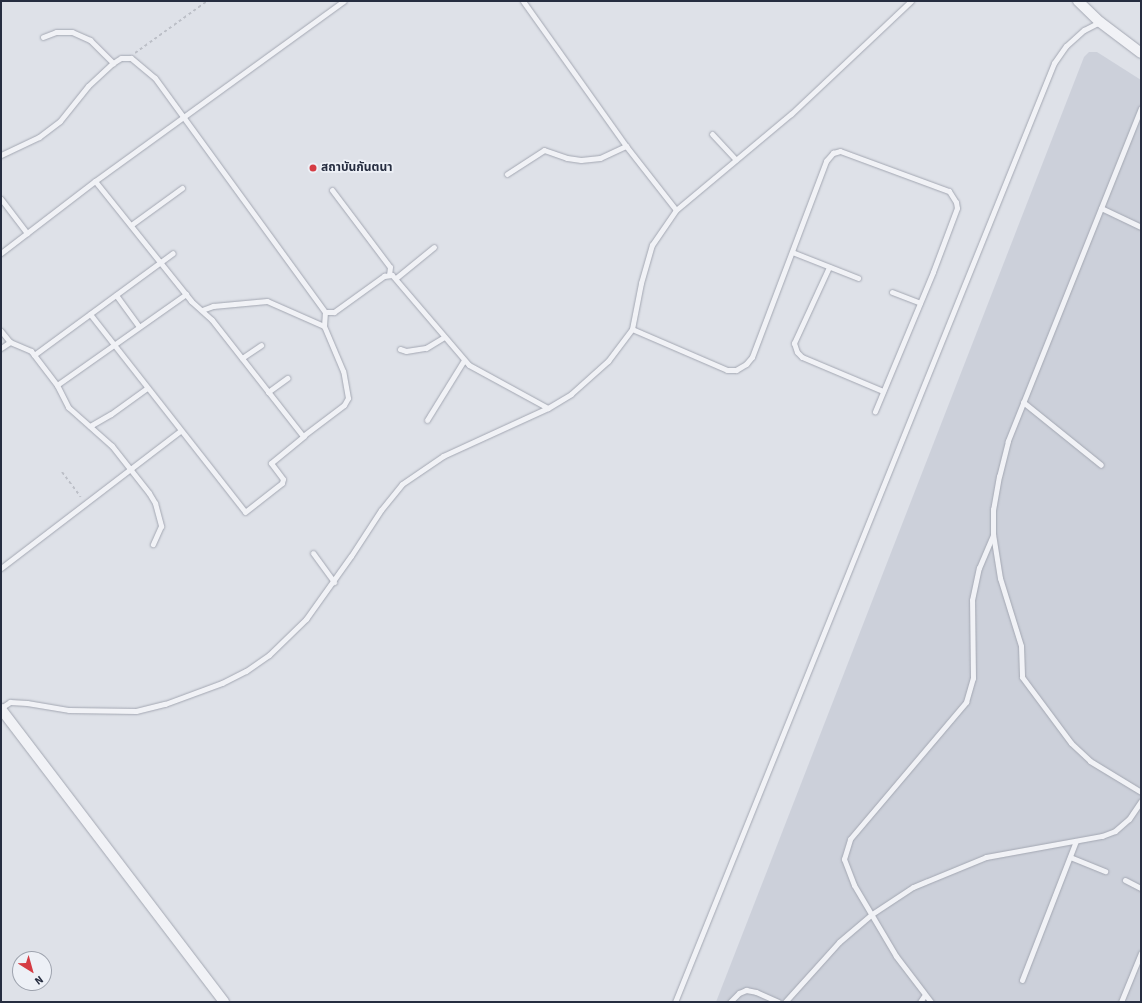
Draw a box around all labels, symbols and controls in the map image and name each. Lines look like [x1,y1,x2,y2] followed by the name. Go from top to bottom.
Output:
[321,161,392,175] place label: สถาบันกันตนา
[308,163,318,173] marker: สถาบันกันตนา
[12,951,52,991] north arrow
[31,972,46,988] text: N

